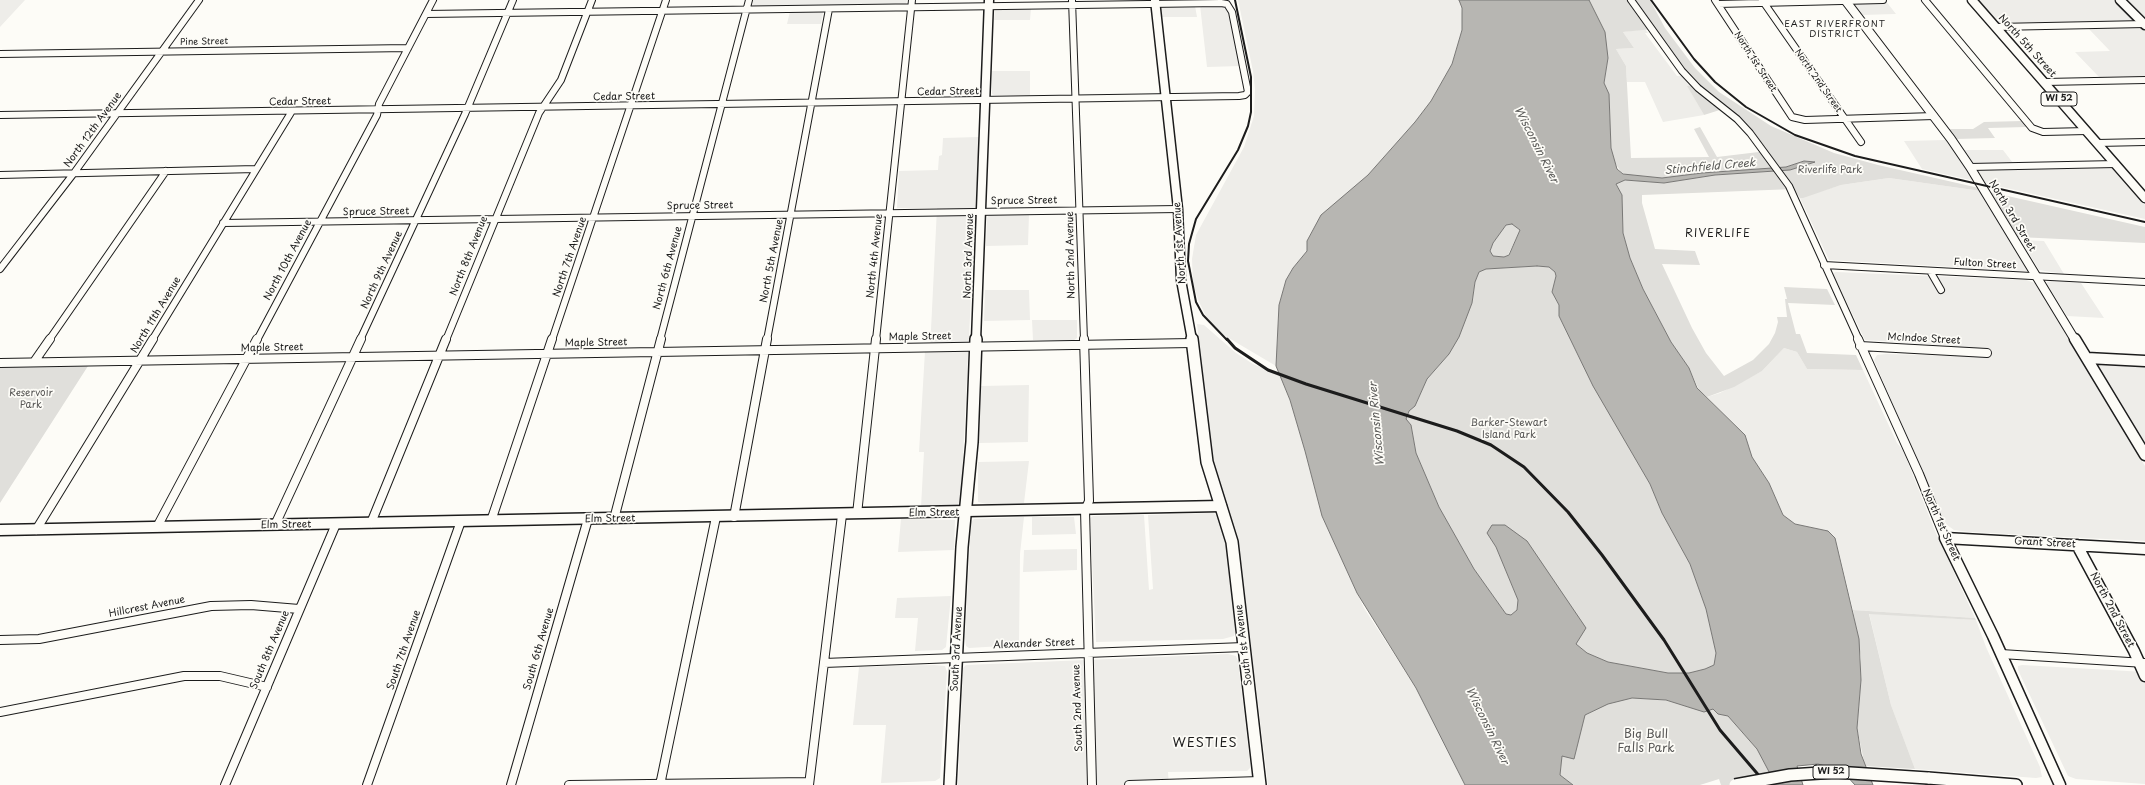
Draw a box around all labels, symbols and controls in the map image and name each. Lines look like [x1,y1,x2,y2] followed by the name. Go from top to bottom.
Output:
[1996,12,2058,80] street label: North 5th Street
[1785,20,1885,41] district label: EAST RIVERFRONT DISTRICT
[1731,30,1779,94] street label: North 1st Street
[180,36,228,48] street label: Pine Street
[1792,47,1844,115] street label: North 2nd Street
[917,85,979,99] street label: Cedar Street
[62,90,124,170] street label: North 12th Avenue
[593,90,655,104] street label: Cedar Street
[2041,92,2077,106] road number: WI 52
[269,95,331,109] street label: Cedar Street
[1511,105,1561,185] water label: Wisconsin River
[1664,156,1756,178] water label: Stinchfield Creek
[1798,164,1862,176] park label: Riverlife Park
[1986,178,2038,254] street label: North 3rd Street
[991,194,1057,208] street label: Spruce Street
[667,199,733,213] street label: Spruce Street
[1171,202,1189,284] street label: North 1st Avenue
[343,205,409,219] street label: Spruce Street
[1064,211,1078,299] street label: North 2nd Avenue
[865,213,885,299] street label: North 4th Avenue
[962,213,976,299] street label: North 3rd Avenue
[448,214,490,298] street label: North 8th Avenue
[551,215,589,299] street label: North 7th Avenue
[262,218,314,302] street label: North 10th Avenue
[758,218,786,304] street label: North 5th Avenue
[651,225,685,311] street label: North 6th Avenue
[1686,227,1750,241] district label: RIVERLIFE
[359,229,405,311] street label: North 9th Avenue
[1953,256,2017,272] street label: Fulton Street
[128,275,184,355] street label: North 11th Avenue
[889,330,951,344] street label: Maple Street
[1887,331,1961,347] street label: McIndoe Street
[565,336,627,350] street label: Maple Street
[241,341,303,355] street label: Maple Street
[1367,382,1387,466] water label: Wisconsin River
[9,387,53,410] park label: Reservoir Park
[1471,417,1547,440] park label: Barker-Stewart Island Park
[1920,487,1962,563] street label: North 1st Street
[908,507,960,519] street label: Elm Street
[584,513,636,525] street label: Elm Street
[260,519,312,531] street label: Elm Street
[2014,535,2076,551] street label: Grant Street
[2087,570,2137,650] street label: North 2nd Street
[108,594,186,620] street label: Hillcrest Avenue
[1233,604,1255,686] street label: South 1st Avenue
[521,606,557,692] street label: South 6th Avenue
[949,606,965,692] street label: South 3rd Avenue
[385,608,423,692] street label: South 7th Avenue
[248,609,292,691] street label: South 8th Avenue
[993,637,1075,651] street label: Alexander Street
[1070,664,1086,752] street label: South 2nd Avenue
[1463,685,1511,767] water label: Wisconsin River
[1617,728,1675,756] park label: Big Bull Falls Park
[1172,735,1238,751] district label: WESTIES
[1813,765,1849,779] road number: WI 52

